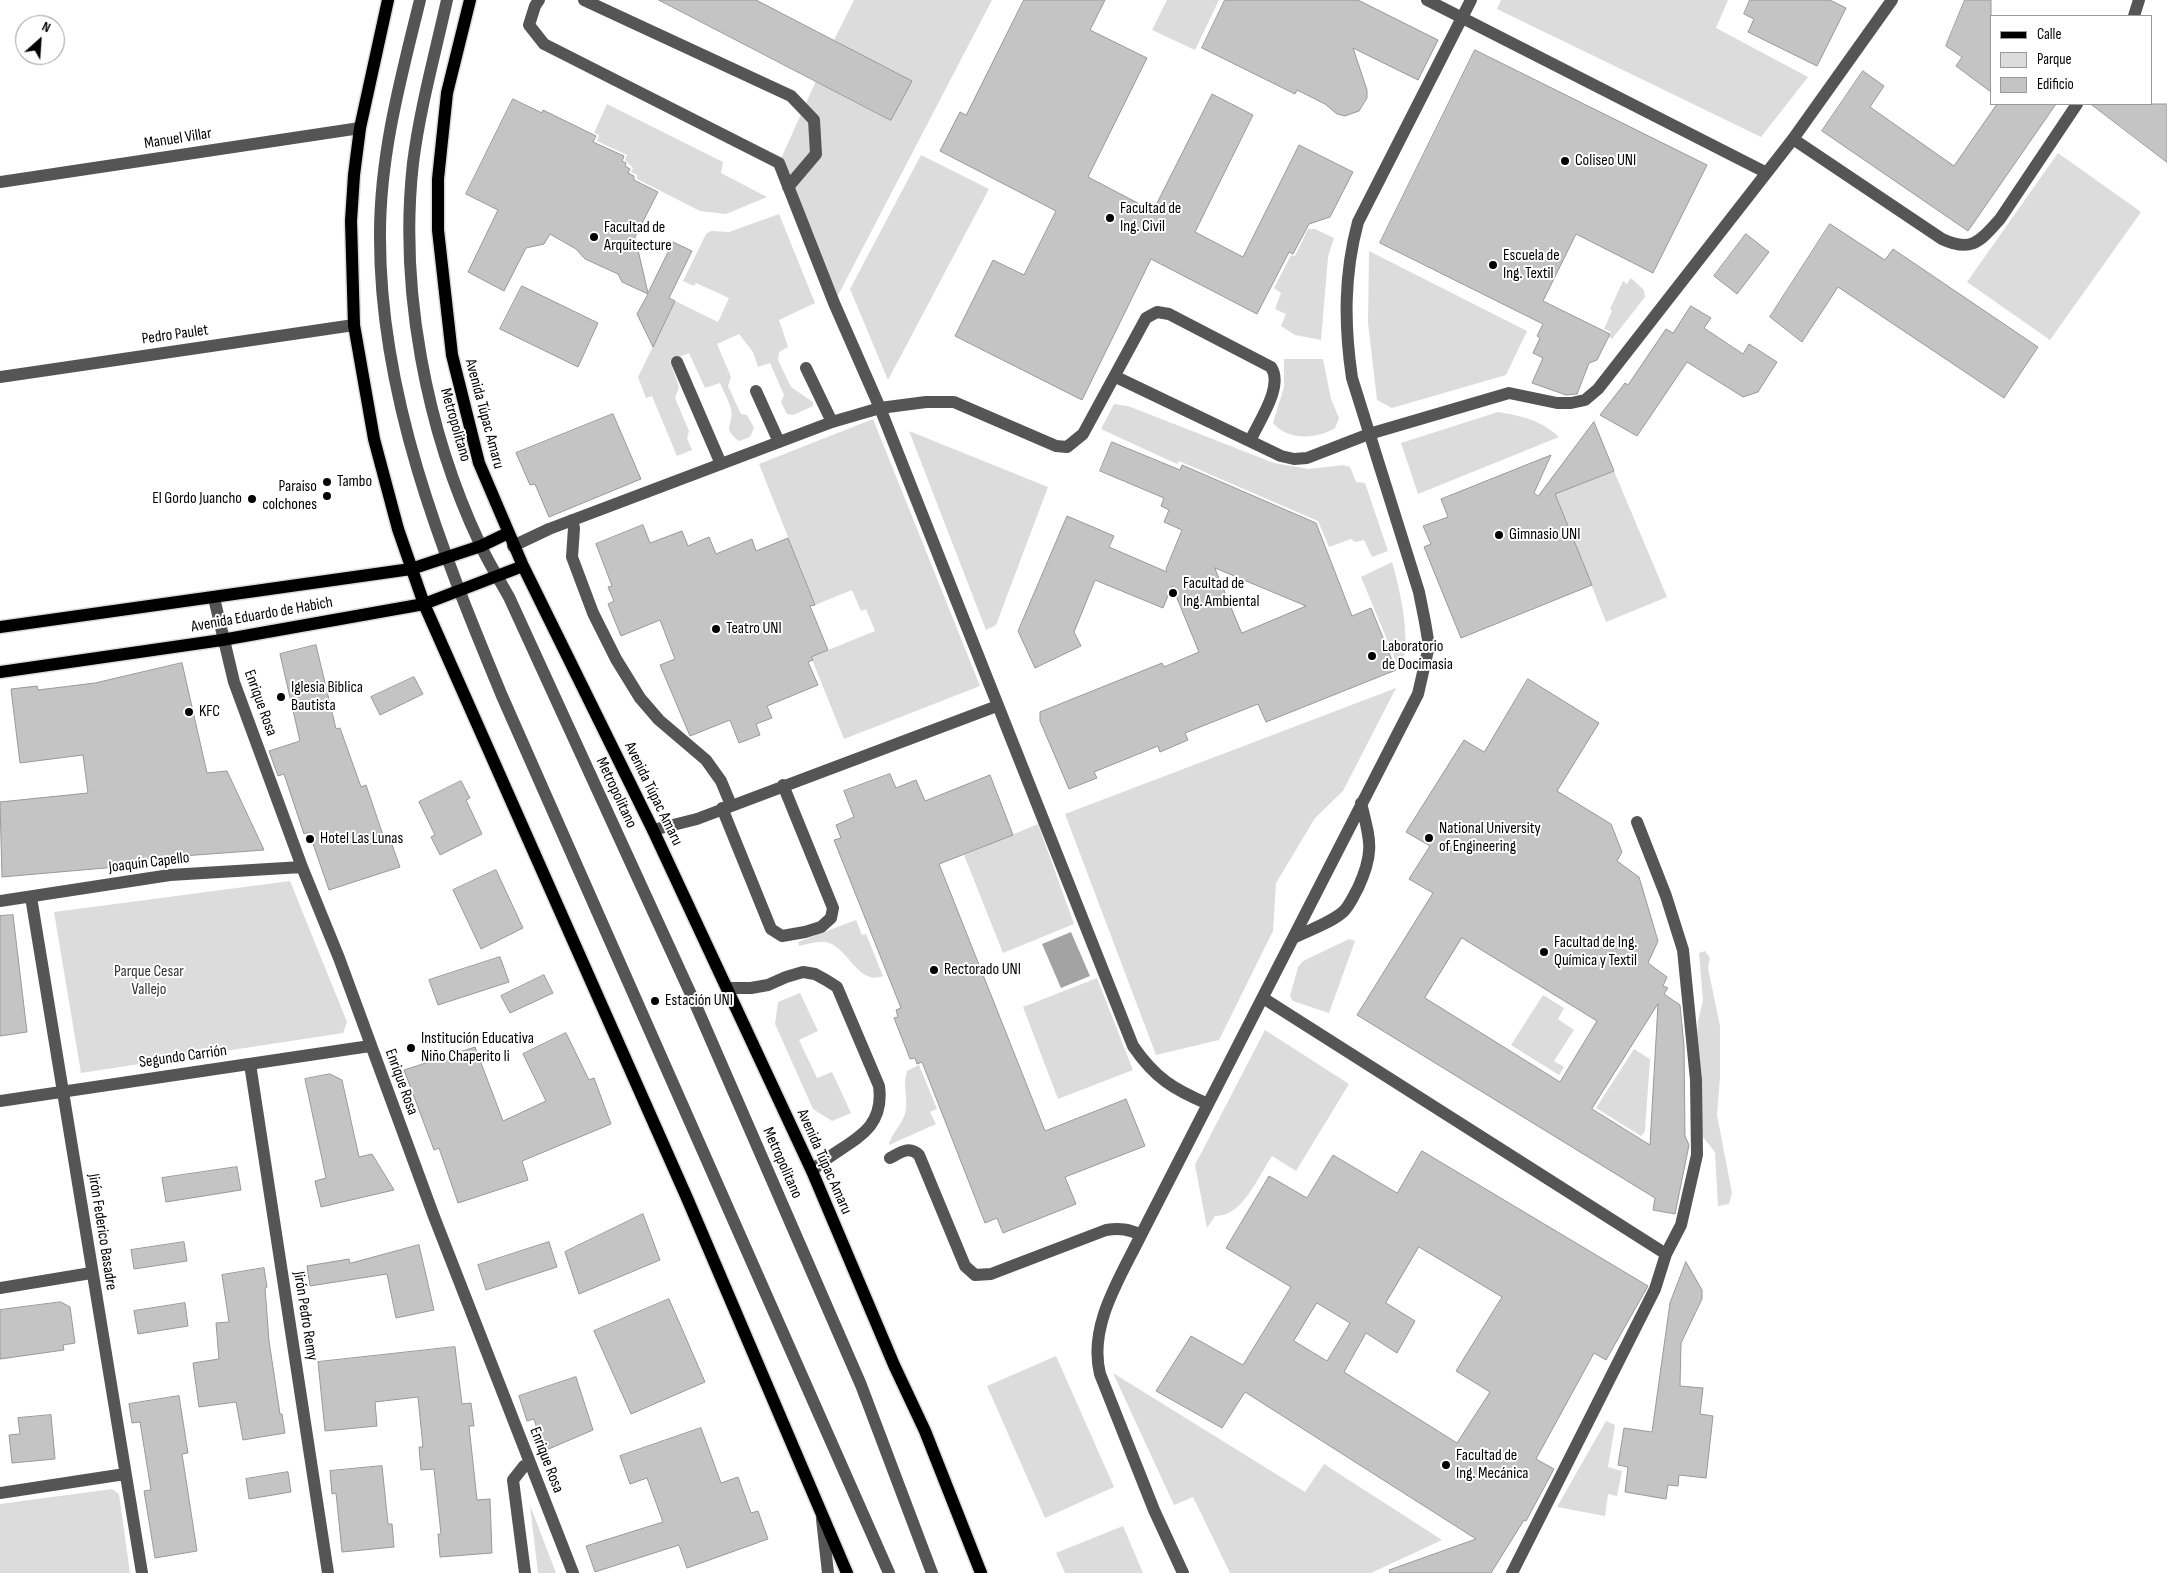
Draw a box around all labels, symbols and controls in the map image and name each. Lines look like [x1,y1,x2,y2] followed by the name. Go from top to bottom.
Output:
[15,15,65,65] north arrow
[1990,15,2152,105] legend
[39,18,53,36] text: N
[2037,25,2061,44] text: Calle
[2037,50,2072,69] text: Parque
[2037,75,2074,94] text: Edificio
[143,124,213,154] street label: Manuel Villar
[1575,151,1636,171] place label: Coliseo UNI
[1559,155,1571,167] marker: Coliseo UNI
[1120,199,1181,237] place label: Facultad de Ing. Civil
[1104,212,1116,224] marker: Facultad de Ing. Civil
[604,218,672,256] place label: Facultad de Arquitecture
[588,231,600,243] marker: Facultad de Arquitecture
[1503,246,1560,284] place label: Escuela de Ing. Textil
[1487,259,1499,271] marker: Escuela de Ing. Textil
[140,321,210,349] street label: Pedro Paulet
[460,357,508,471] street label: Avenida Túpac Amaru
[435,386,475,464] street label: Metropolitano
[337,472,372,492] place label: Tambo
[321,476,333,488] marker: Tambo
[262,477,317,515] place label: Paraiso colchones
[152,489,242,509] place label: El Gordo Juancho
[321,490,333,502] marker: Paraiso colchones
[246,493,258,505] marker: El Gordo Juancho
[1509,525,1580,545] place label: Gimnasio UNI
[1493,529,1505,541] marker: Gimnasio UNI
[1183,574,1259,612] place label: Facultad de Ing. Ambiental
[1167,587,1179,599] marker: Facultad de Ing. Ambiental
[190,593,334,637] street label: Avenida Eduardo de Habich
[726,619,782,639] place label: Teatro UNI
[710,623,722,635] marker: Teatro UNI
[1382,637,1453,675] place label: Laboratorio de Docimasia
[1366,650,1378,662] marker: Laboratorio de Docimasia
[239,667,281,739] street label: Enrique Rosa
[291,678,363,716] place label: Iglesia Biblica Bautista
[275,691,287,703] marker: Iglesia Biblica Bautista
[199,702,220,722] place label: KFC
[183,706,195,718] marker: KFC
[620,739,686,849] street label: Avenida Túpac Amaru
[591,755,641,831] street label: Metropolitano
[1439,819,1541,857] place label: National University of Engineering
[320,829,403,849] place label: Hotel Las Lunas
[1423,832,1435,844] marker: National University of Engineering
[304,833,316,845] marker: Hotel Las Lunas
[108,849,190,877] street label: Joaquín Capello
[1554,933,1637,971] place label: Facultad de Ing. Química y Textil
[1538,946,1550,958] marker: Facultad de Ing. Química y Textil
[944,960,1021,980] place label: Rectorado UNI
[114,962,184,1000] park label: Parque Cesar Vallejo
[928,964,940,976] marker: Rectorado UNI
[665,991,733,1011] place label: Estación UNI
[649,995,661,1007] marker: Estación UNI
[421,1029,534,1067] place label: Institución Educativa Niño Chaperito Ii
[138,1041,228,1073] street label: Segundo Carrión
[405,1042,417,1054] marker: Institución Educativa Niño Chaperito Ii
[380,1046,422,1118] street label: Enrique Rosa
[792,1106,856,1218] street label: Avenida Túpac Amaru
[758,1124,806,1202] street label: Metropolitano
[83,1172,121,1292] street label: Jirón Federico Basadre
[288,1270,322,1362] street label: Jirón Pedro Remy
[525,1424,567,1496] street label: Enrique Rosa
[1456,1446,1528,1484] place label: Facultad de Ing. Mecánica
[1440,1459,1452,1471] marker: Facultad de Ing. Mecánica

